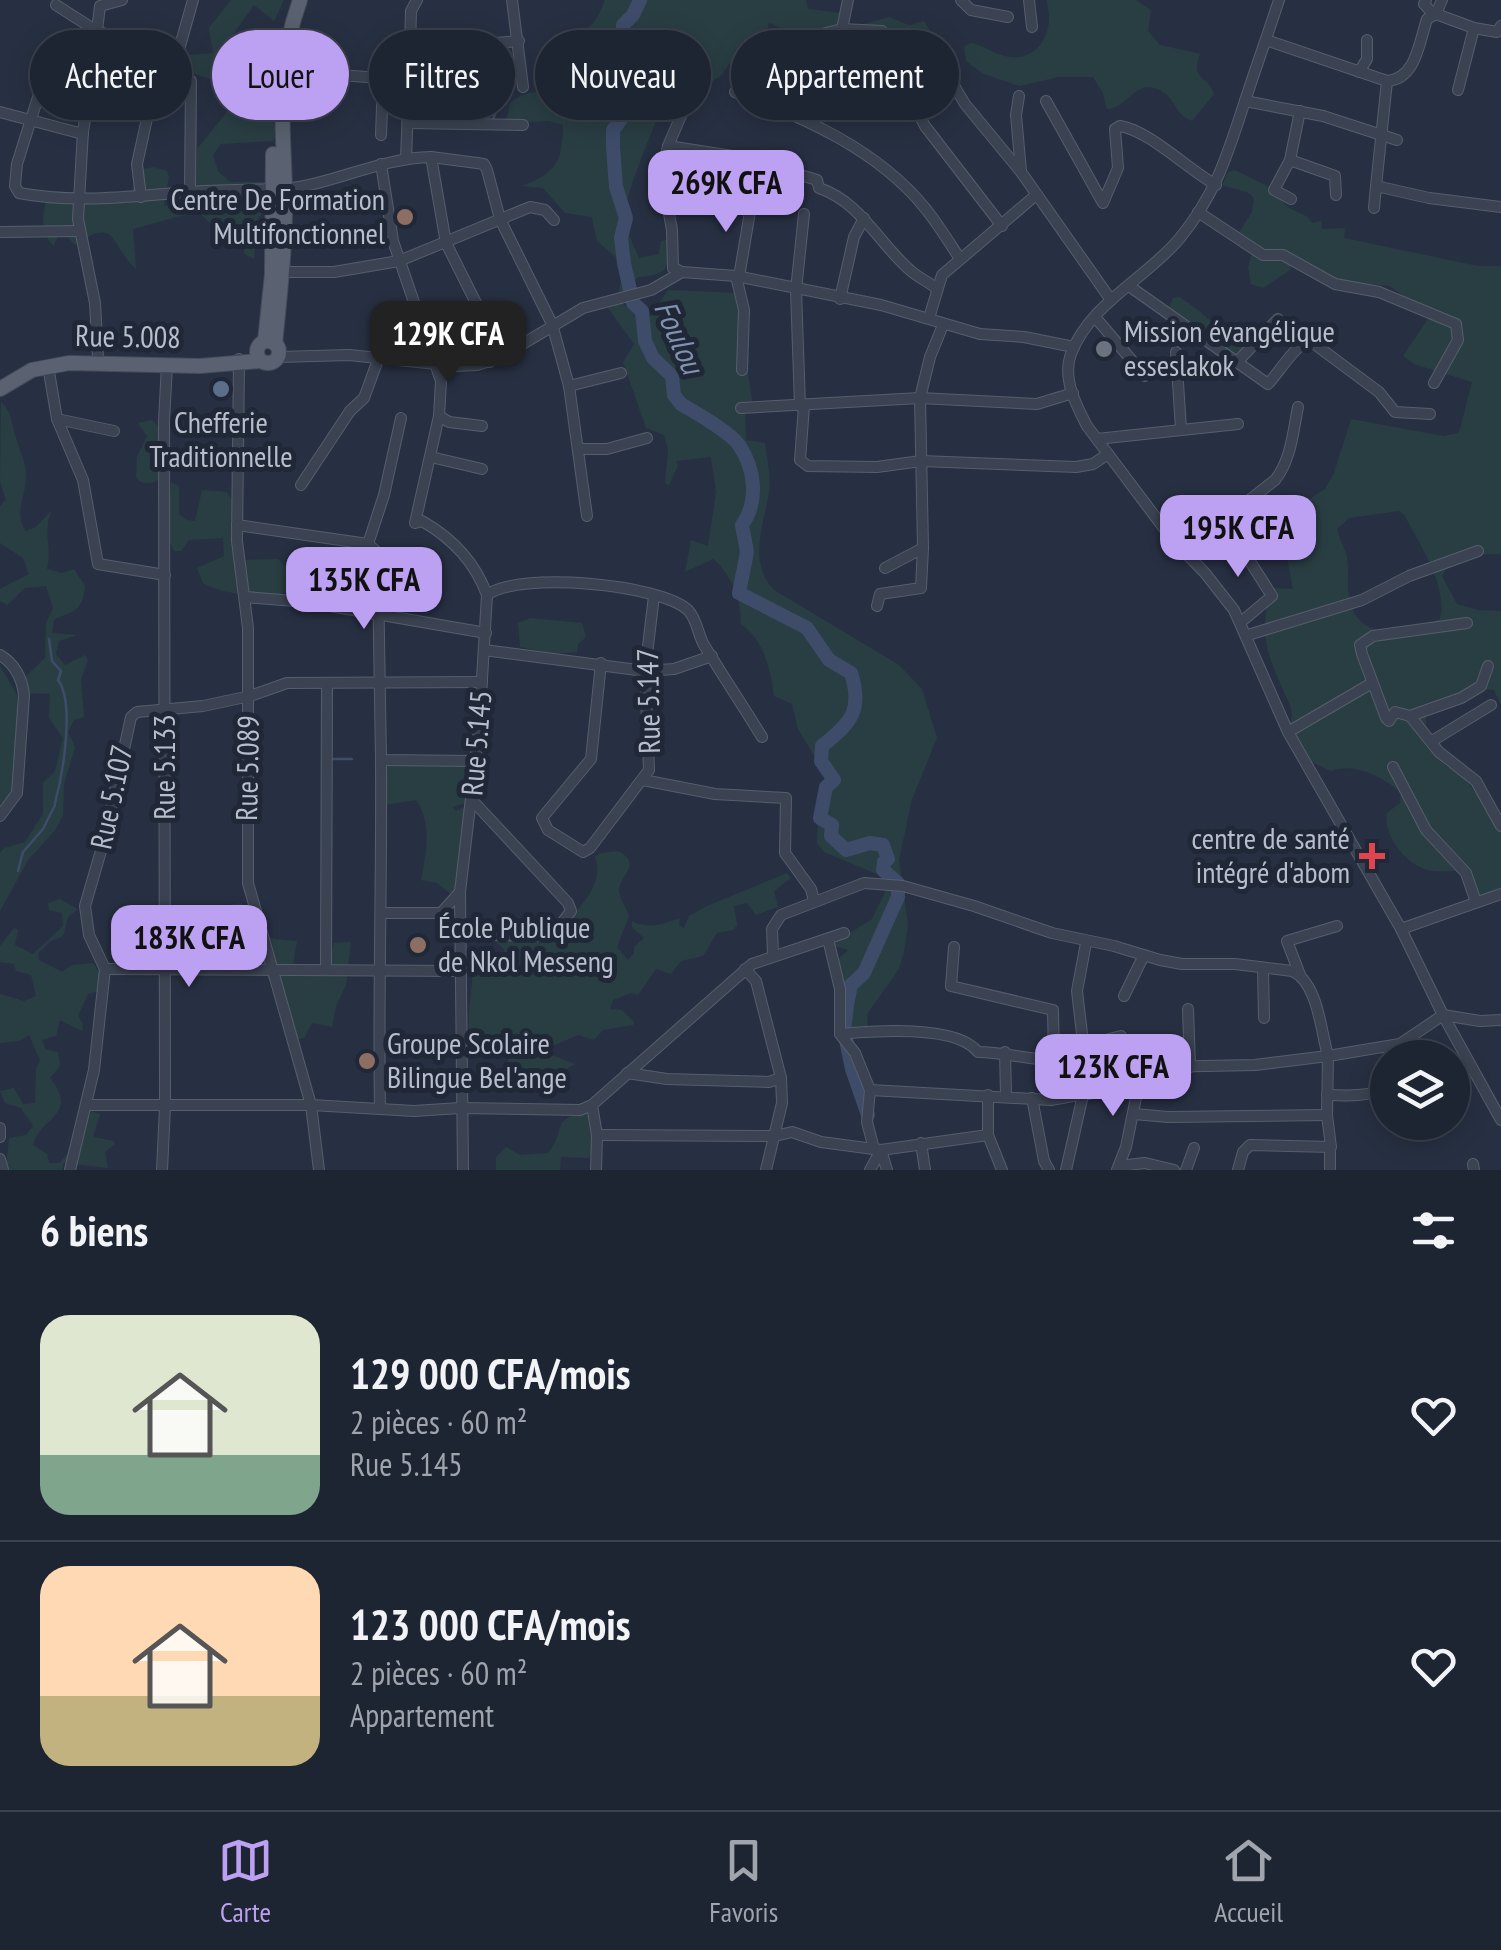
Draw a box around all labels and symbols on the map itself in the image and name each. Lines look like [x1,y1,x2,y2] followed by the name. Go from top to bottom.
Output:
[623,150,829,235] pin: 269K CFA
[171,179,385,252] place label: Centre De Formation Multifonctionnel
[394,206,416,228] marker: Centre De Formation Multifonctionnel
[645,293,715,382] water label: Foulou
[345,301,551,386] pin: 129K CFA
[1124,311,1335,384] place label: Mission évangélique esseslakok
[75,315,181,356] street label: Rue 5.008
[1093,338,1115,360] marker: Mission évangélique esseslakok
[210,378,232,400] marker: Chefferie Traditionnelle
[149,402,293,475] place label: Chefferie Traditionnelle
[1135,495,1341,580] pin: 195K CFA
[261,547,467,632] pin: 135K CFA
[627,648,668,754] street label: Rue 5.147
[451,689,500,797] street label: Rue 5.145
[144,714,183,820] street label: Rue 5.133
[226,715,267,821] street label: Rue 5.089
[80,741,141,852] street label: Rue 5.107
[1192,818,1350,891] place label: centre de santé intégré d'abom
[1359,843,1385,869] marker: centre de santé intégré d'abom
[86,905,292,990] pin: 183K CFA
[438,907,614,980] place label: École Publique de Nkol Messeng
[407,934,429,956] marker: École Publique de Nkol Messeng
[387,1023,567,1096] place label: Groupe Scolaire Bilingue Bel'ange
[1010,1034,1216,1119] pin: 123K CFA
[356,1050,378,1072] marker: Groupe Scolaire Bilingue Bel'ange

